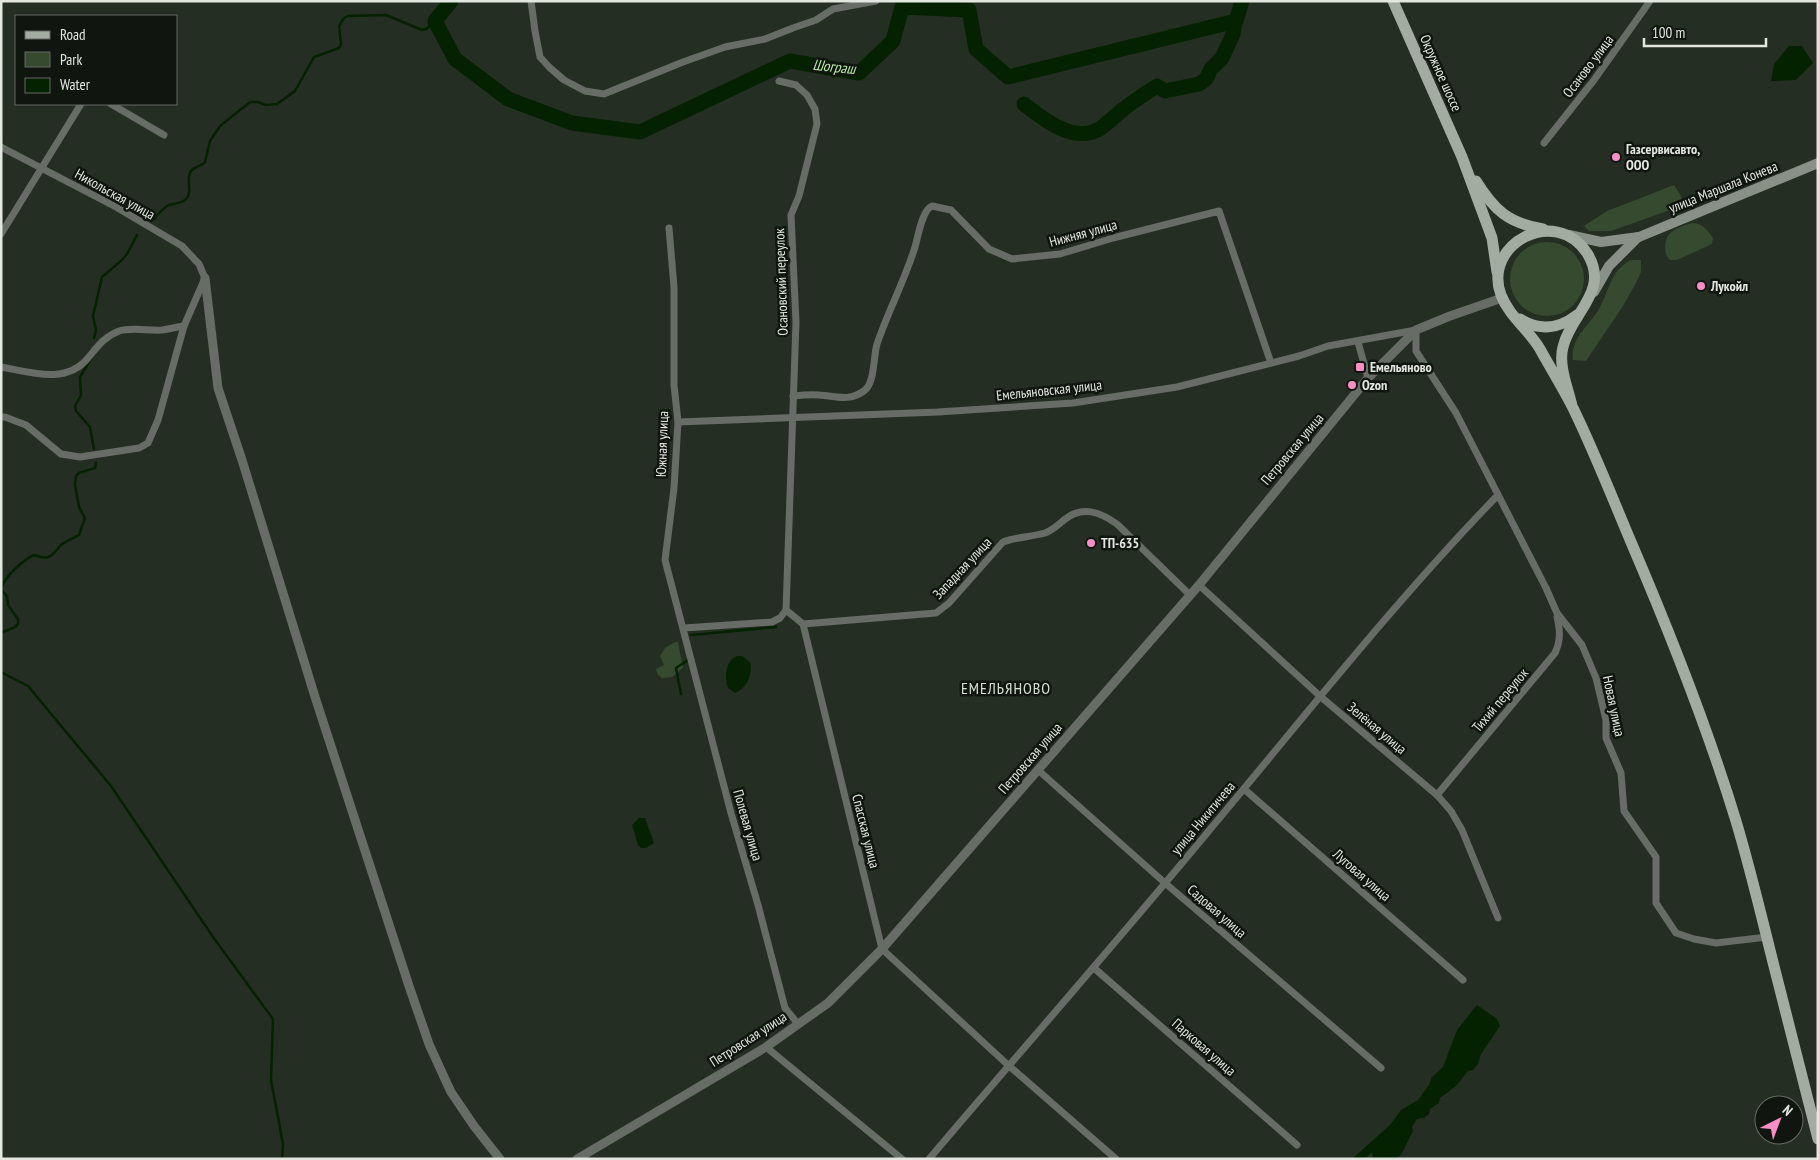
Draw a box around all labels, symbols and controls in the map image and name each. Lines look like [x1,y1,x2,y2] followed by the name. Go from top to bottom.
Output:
[15,15,178,105] legend
[1644,15,1766,47] scale bar
[1652,23,1685,42] text: 100 m
[60,25,86,44] text: Road
[1559,31,1617,101] street label: Осаново улица
[1416,32,1466,114] street label: Окружное шоссе
[60,50,82,69] text: Park
[812,55,857,78] water label: Шограш
[60,75,91,94] text: Water
[1626,140,1700,174] place label: Газсервисавто, ООО
[1610,151,1622,163] marker: Газсервисавто, ООО
[1666,157,1780,217] street label: улица Маршала Конева
[72,165,158,223] street label: Никольская улица
[1047,215,1119,251] street label: Нижняя улица
[770,227,792,336] street label: Осановский переулок
[1710,277,1748,295] place label: Лукойл
[1695,280,1707,292] marker: Лукойл
[1370,358,1432,376] place label: Емельяново
[1354,361,1366,373] marker: Емельяново
[995,376,1103,404] street label: Емельяновская улица
[1362,376,1387,394] place label: Ozon
[1346,379,1358,391] marker: Ozon
[1257,409,1327,489] street label: Петровская улица
[652,411,672,477] street label: Южная улица
[929,533,995,603] street label: Западная улица
[1101,534,1139,552] place label: ТП-635
[1085,537,1097,549] marker: ТП-635
[1468,664,1532,736] street label: Тихий переулок
[1599,674,1629,738] street label: Новая улица
[961,678,1051,698] district label: ЕМЕЛЬЯНОВО
[1344,698,1410,758] street label: Зелёная улица
[994,719,1066,797] street label: Петровская улица
[1167,778,1239,858] street label: улица Никитичева
[729,787,767,863] street label: Полевая улица
[848,792,884,870] street label: Спасская улица
[1329,844,1395,905] street label: Луговая улица
[1184,880,1250,942] street label: Садовая улица
[706,1007,790,1071] street label: Петровская улица
[1168,1014,1240,1080] street label: Парковая улица
[1754,1095,1804,1145] north arrow
[1779,1101,1797,1120] text: N

